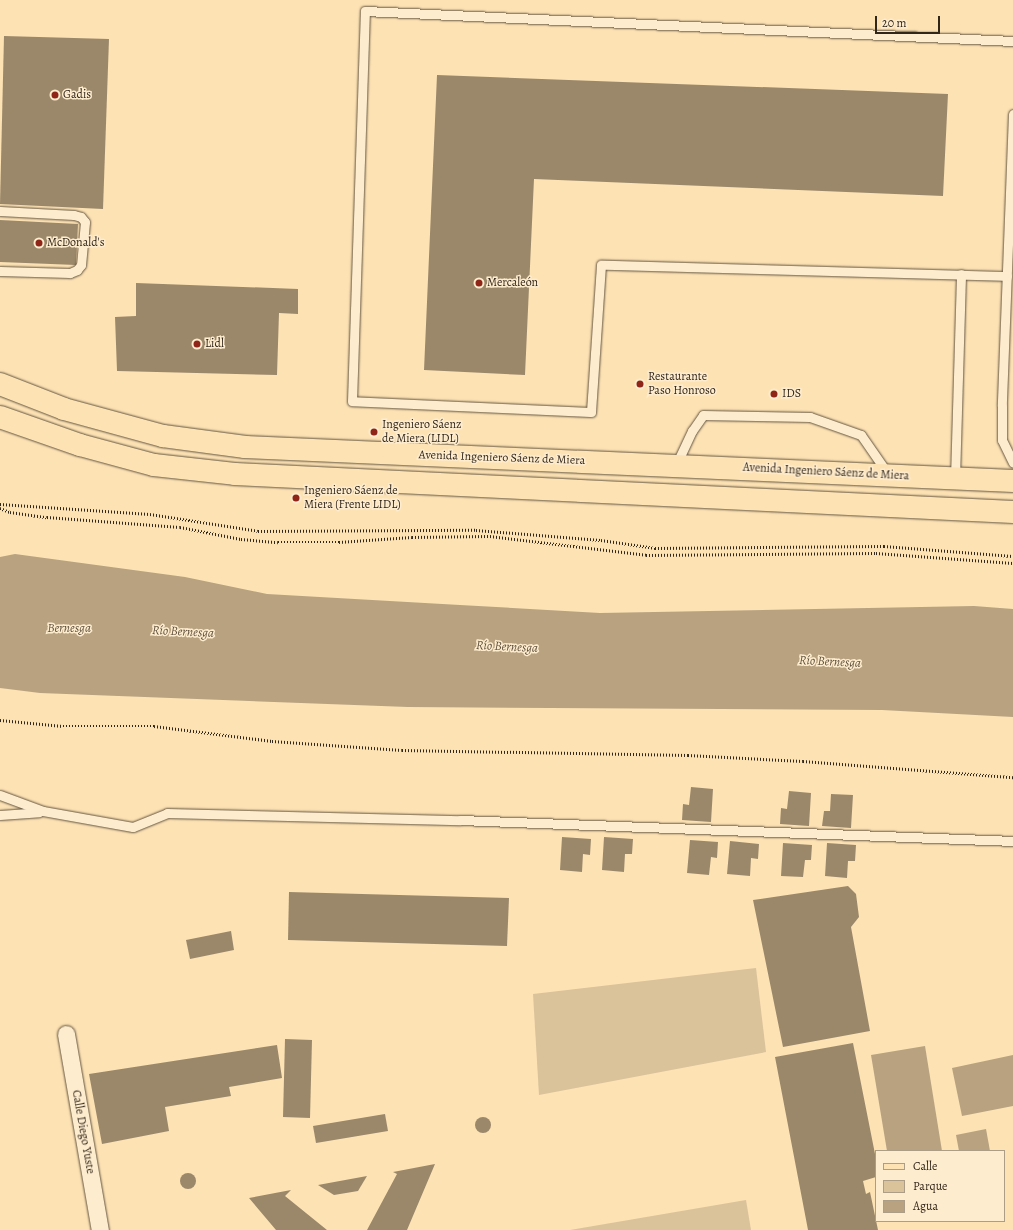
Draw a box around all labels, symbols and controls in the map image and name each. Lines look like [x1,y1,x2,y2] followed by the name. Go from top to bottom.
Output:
[877,8,942,34] scale bar
[882,15,906,31] text: 20 m
[63,88,91,102] place label: Gadis
[50,90,60,100] marker: Gadis
[47,236,105,250] place label: McDonald's
[34,238,44,248] marker: McDonald's
[487,276,538,290] place label: Mercaleón
[474,278,484,288] marker: Mercaleón
[205,337,224,351] place label: Lidl
[192,339,202,349] marker: Lidl
[648,370,716,398] place label: Restaurante Paso Honroso
[635,379,645,389] marker: Restaurante Paso Honroso
[782,387,801,401] place label: IDS
[769,389,779,399] marker: IDS
[382,418,462,446] place label: Ingeniero Sáenz de Miera (LIDL)
[369,427,379,437] marker: Ingeniero Sáenz de Miera (LIDL)
[418,448,586,468] street label: Avenida Ingeniero Sáenz de Miera
[742,460,910,484] street label: Avenida Ingeniero Sáenz de Miera
[304,484,401,512] place label: Ingeniero Sáenz de Miera (Frente LIDL)
[291,493,301,503] marker: Ingeniero Sáenz de Miera (Frente LIDL)
[47,620,91,636] water label: Bernesga
[152,623,214,641] water label: Río Bernesga
[476,638,538,656] water label: Río Bernesga
[799,653,861,671] water label: Río Bernesga
[69,1089,97,1175] street label: Calle Diego Yuste
[875,1150,1005,1222] legend
[913,1158,937,1174] text: Calle
[913,1178,948,1194] text: Parque
[913,1198,938,1214] text: Agua

